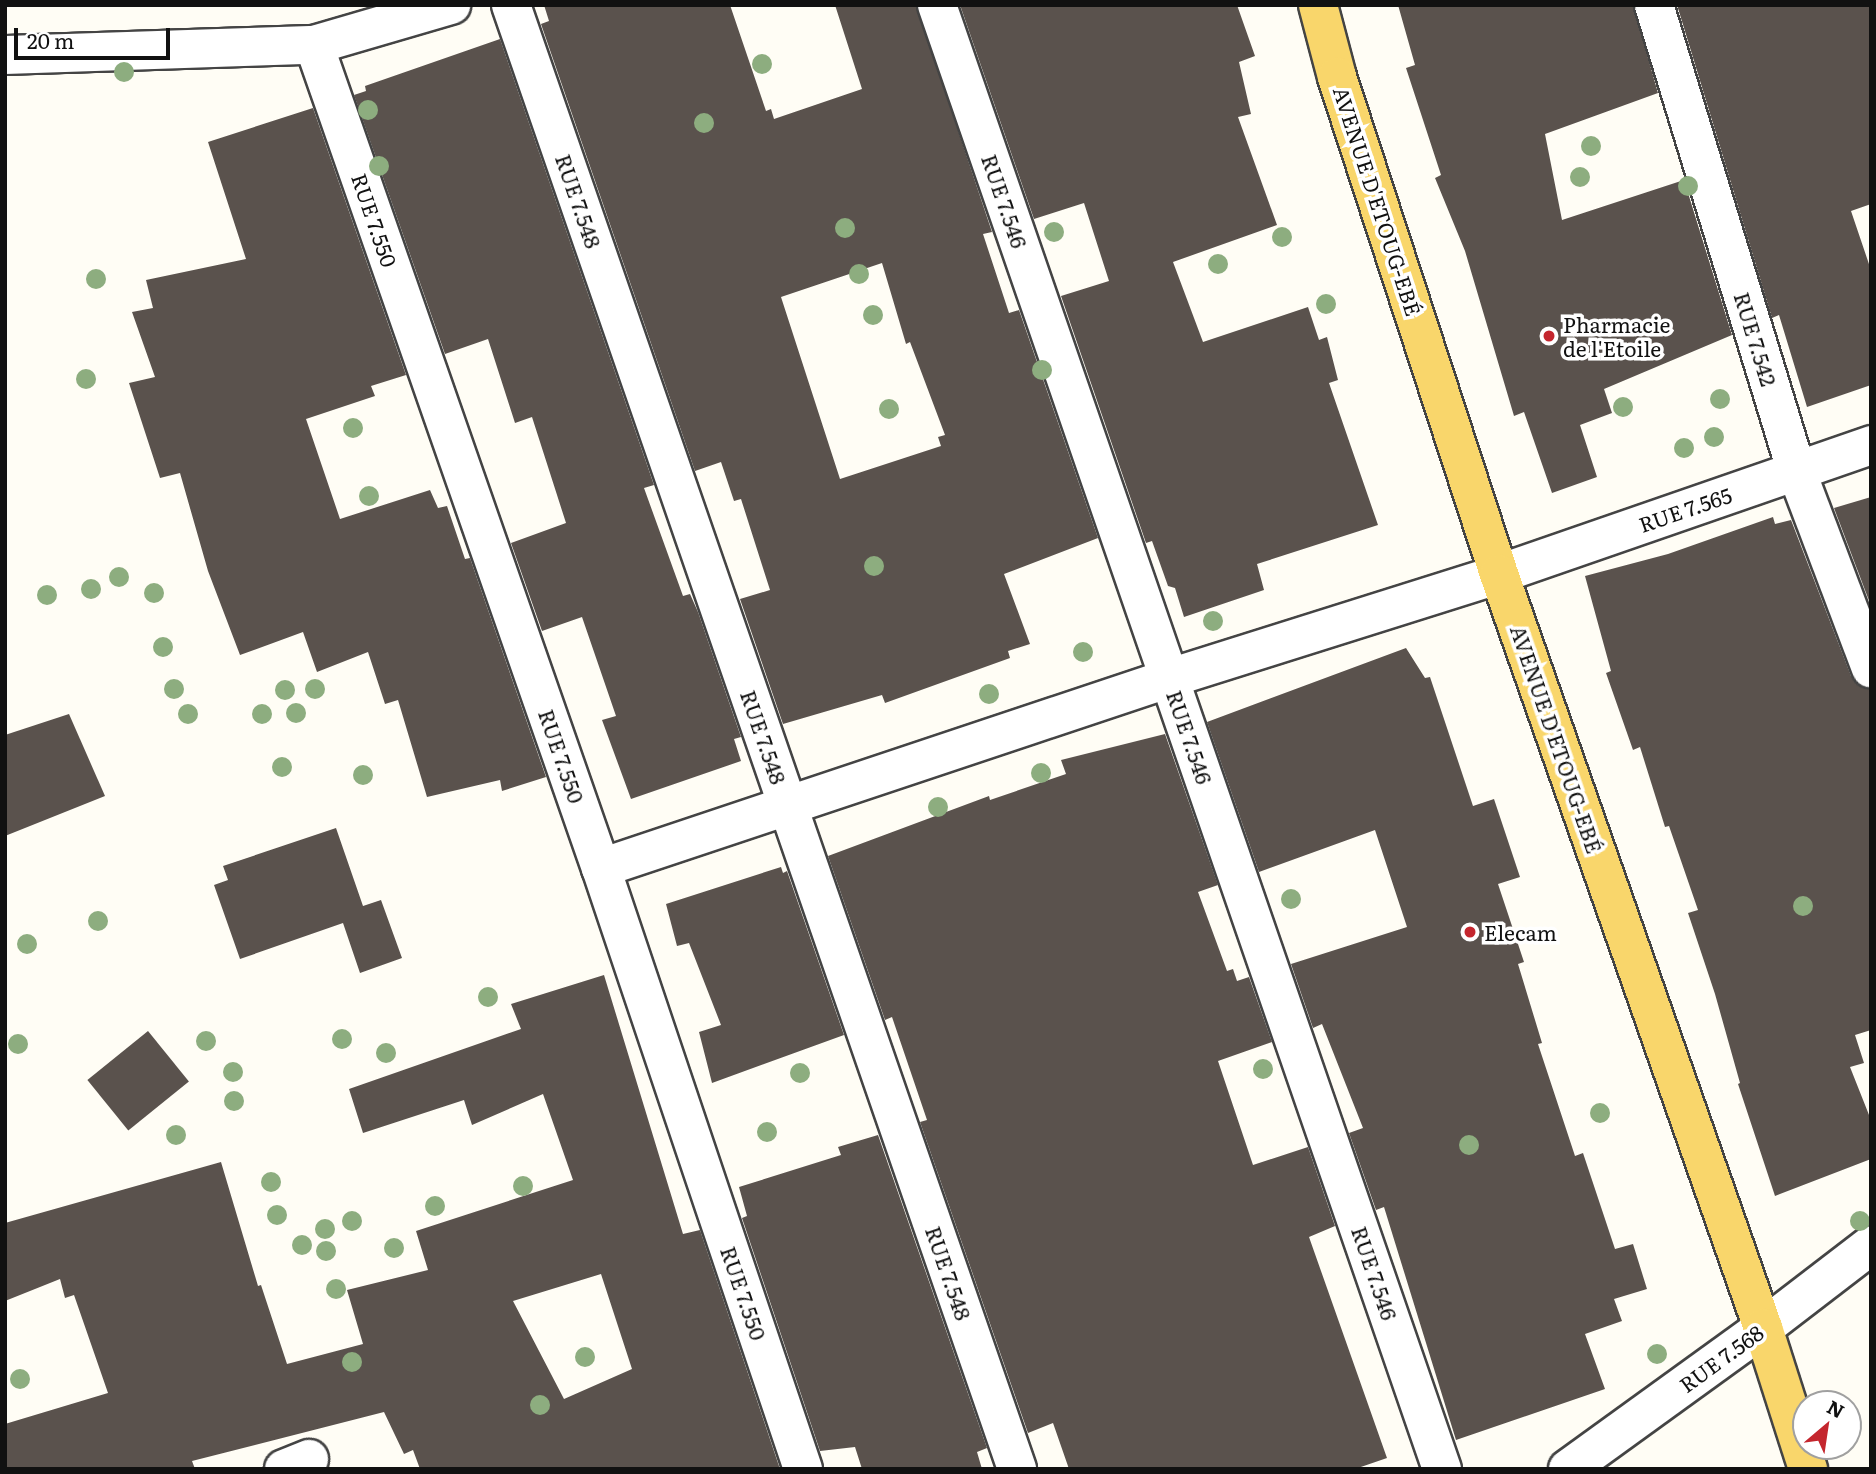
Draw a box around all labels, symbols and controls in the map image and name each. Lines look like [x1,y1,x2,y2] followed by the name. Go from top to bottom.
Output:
[18,14,173,58] scale bar
[27,24,74,55] text: 20 m
[1329,83,1427,319] street label: AVENUE D'ETOUG-EBÉ
[551,151,607,251] street label: RUE 7.548
[977,151,1033,251] street label: RUE 7.546
[347,170,403,270] street label: RUE 7.550
[1730,289,1782,389] street label: RUE 7.542
[1563,311,1671,361] place label: Pharmacie de l'Etoile
[1541,328,1557,344] marker: Pharmacie de l'Etoile
[1635,481,1735,537] street label: RUE 7.565
[1506,622,1608,856] street label: AVENUE D'ETOUG-EBÉ
[736,687,792,787] street label: RUE 7.548
[1162,687,1218,787] street label: RUE 7.546
[534,706,590,806] street label: RUE 7.550
[1484,919,1557,945] place label: Elecam
[1462,924,1478,940] marker: Elecam
[921,1223,977,1323] street label: RUE 7.548
[1347,1223,1403,1323] street label: RUE 7.546
[716,1243,772,1343] street label: RUE 7.550
[1674,1319,1768,1397] street label: RUE 7.568
[1792,1390,1862,1460] north arrow
[1822,1392,1850,1424] text: N

